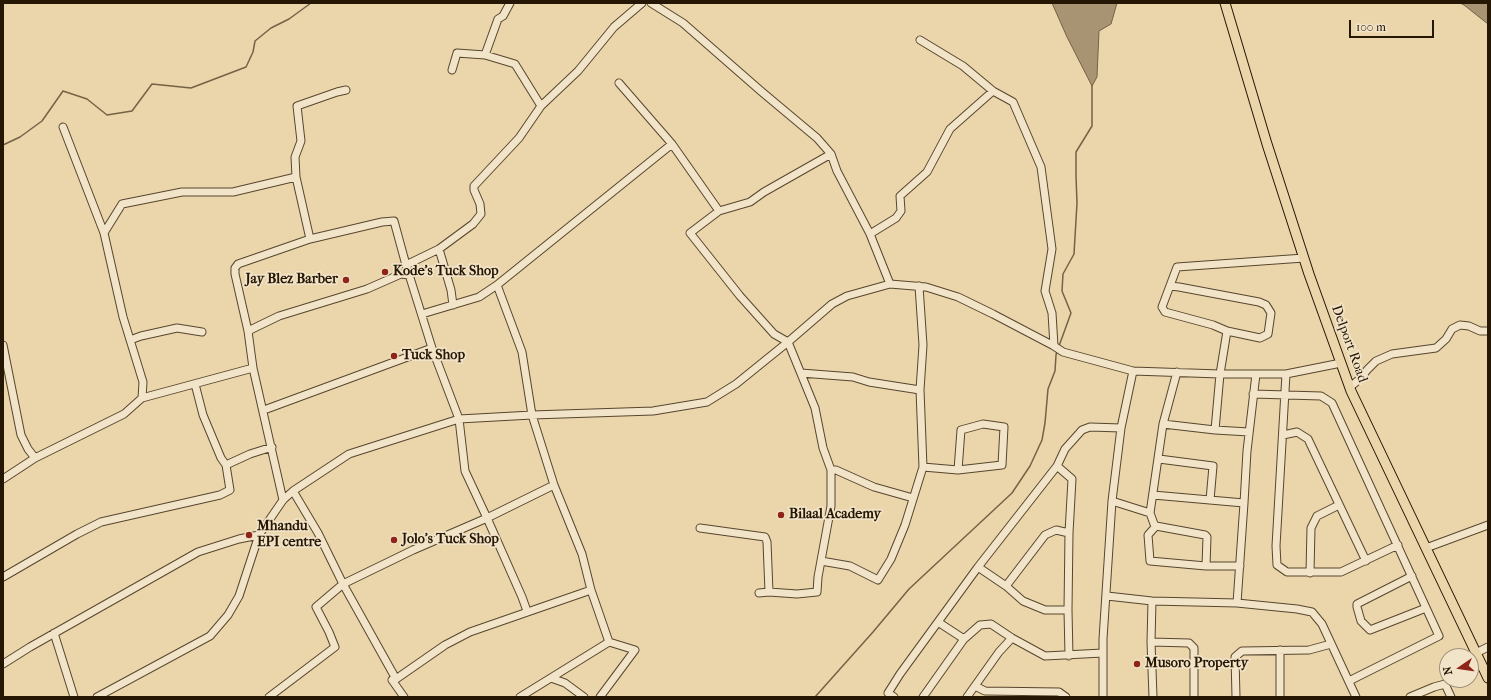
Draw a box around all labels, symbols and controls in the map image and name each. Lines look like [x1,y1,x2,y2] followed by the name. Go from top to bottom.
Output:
[1351,12,1436,38] scale bar
[1356,20,1386,34] text: 100 m
[393,264,499,280] place label: Kode's Tuck Shop
[380,267,390,277] marker: Kode's Tuck Shop
[246,272,338,288] place label: Jay Blez Barber
[341,275,351,285] marker: Jay Blez Barber
[1327,303,1371,385] street label: Delport Road
[402,348,465,364] place label: Tuck Shop
[389,351,399,361] marker: Tuck Shop
[789,507,881,523] place label: Bilaal Academy
[776,510,786,520] marker: Bilaal Academy
[257,519,321,552] place label: Mhandu EPI centre
[244,530,254,540] marker: Mhandu EPI centre
[402,532,499,548] place label: Jolo's Tuck Shop
[389,535,399,545] marker: Jolo's Tuck Shop
[1439,648,1479,688] north arrow
[1145,656,1248,672] place label: Musoro Property
[1132,659,1142,669] marker: Musoro Property
[1441,665,1455,676] text: N

